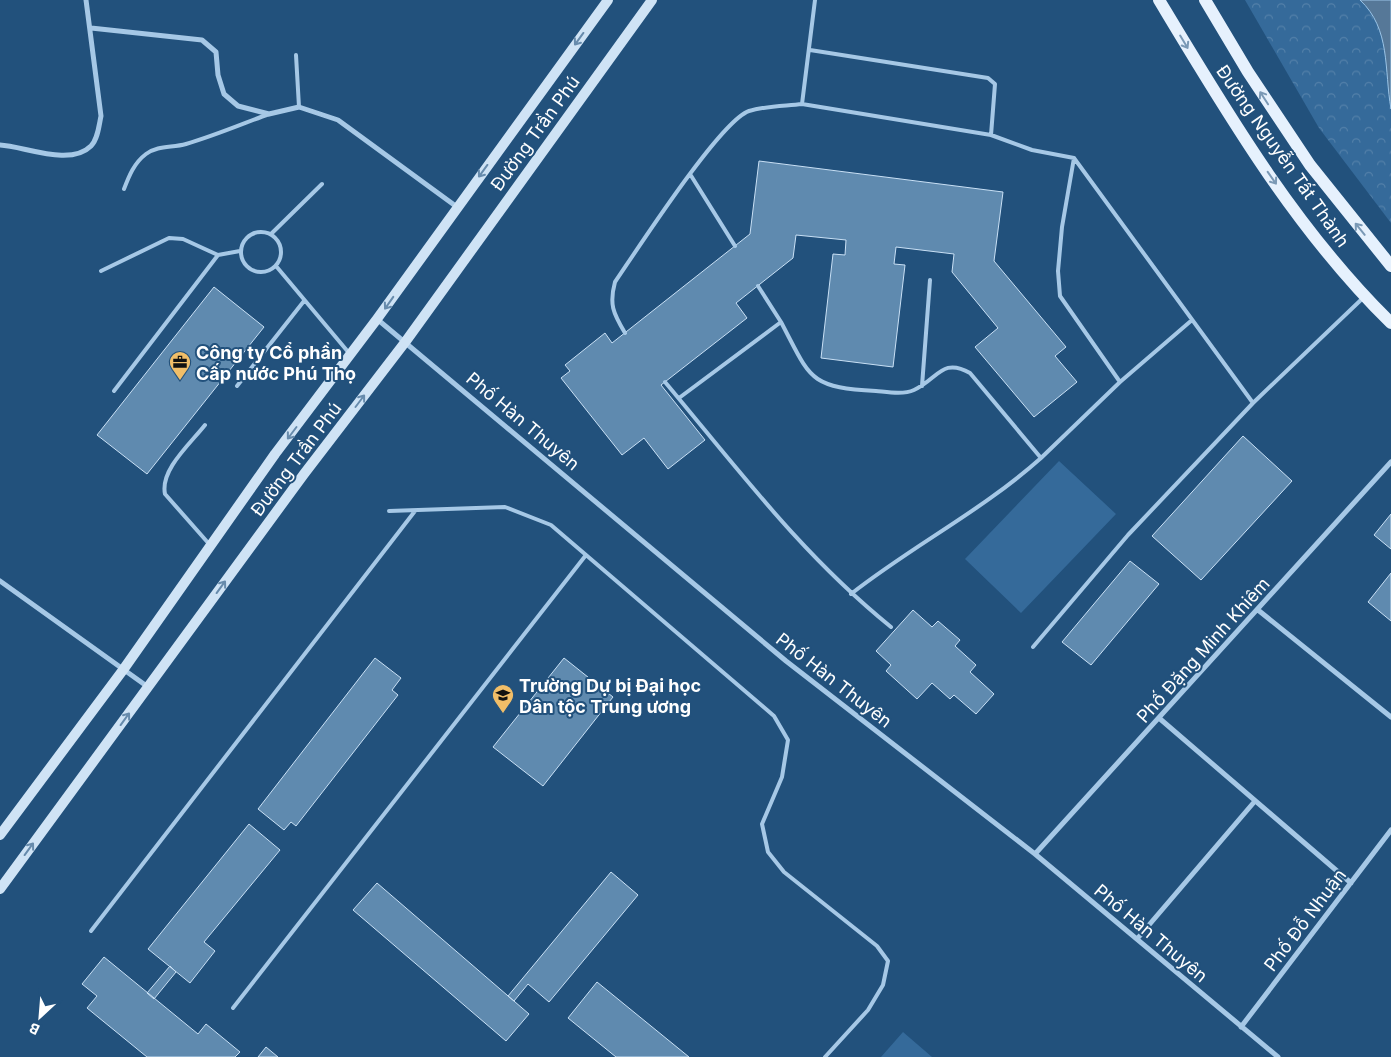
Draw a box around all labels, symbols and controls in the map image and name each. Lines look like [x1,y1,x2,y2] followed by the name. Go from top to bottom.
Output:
[574,32,584,46] one-way arrow
[1179,34,1189,48] one-way arrow
[1212,61,1354,251] street label: Đường Nguyễn Tất Thành
[486,71,584,195] street label: Đường Trần Phú
[1259,91,1269,105] one-way arrow
[478,164,489,177] one-way arrow
[1267,171,1277,185] one-way arrow
[1354,223,1365,236] one-way arrow
[384,296,394,310] one-way arrow
[196,342,356,384] place label: Công ty Cổ phần Cấp nước Phú Thọ
[168,350,192,381] office icon: Công ty Cổ phần Cấp nước Phú Thọ
[462,368,584,474] street label: Phố Hàn Thuyên
[354,395,365,408] one-way arrow
[246,398,346,520] street label: Đường Trần Phú
[286,426,297,439] one-way arrow
[1132,573,1274,727] street label: Phố Đặng Minh Khiêm
[216,581,226,595] one-way arrow
[772,628,896,732] street label: Phố Hàn Thuyên
[519,675,701,717] place label: Trường Dự bị Đại học Dân tộc Trung ương
[491,683,515,714] school or university icon: Trường Dự bị Đại học Dân tộc Trung ương
[120,713,131,726] one-way arrow
[24,843,34,857] one-way arrow
[1260,865,1350,975] street label: Phố Đỗ Nhuận
[1090,880,1212,986] street label: Phố Hàn Thuyên
[15,992,65,1042] north arrow
[26,1019,42,1039] text: B

